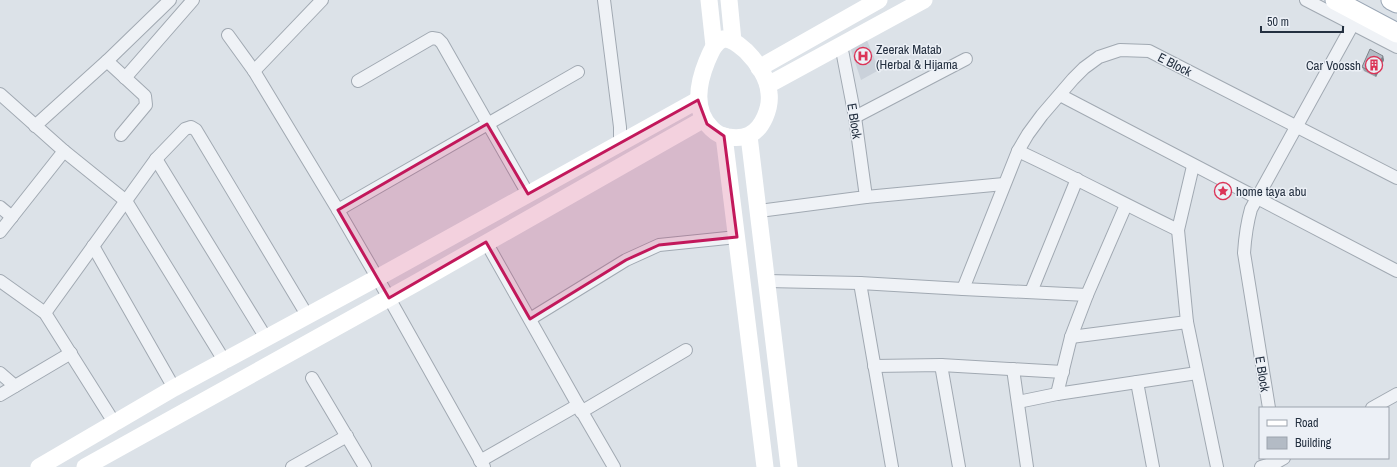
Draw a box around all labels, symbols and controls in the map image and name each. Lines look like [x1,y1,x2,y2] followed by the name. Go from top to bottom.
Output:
[1261,8,1343,34] scale bar
[1267,14,1289,30] text: 50 m
[876,41,958,73] place label: Zeerak Matab (Herbal & Hijama
[853,46,873,66] hospital icon: Zeerak Matab (Herbal & Hijama
[1155,49,1195,81] street label: E Block
[1364,55,1384,75] building icon: Car Voossh
[1306,57,1361,74] place label: Car Voossh
[843,102,866,141] street label: E Block
[1213,181,1233,201] place icon: home taya abu
[1236,183,1307,200] place label: home taya abu
[1251,355,1274,394] street label: E Block
[1259,407,1389,459] legend
[1295,415,1319,431] text: Road
[1295,435,1332,451] text: Building

